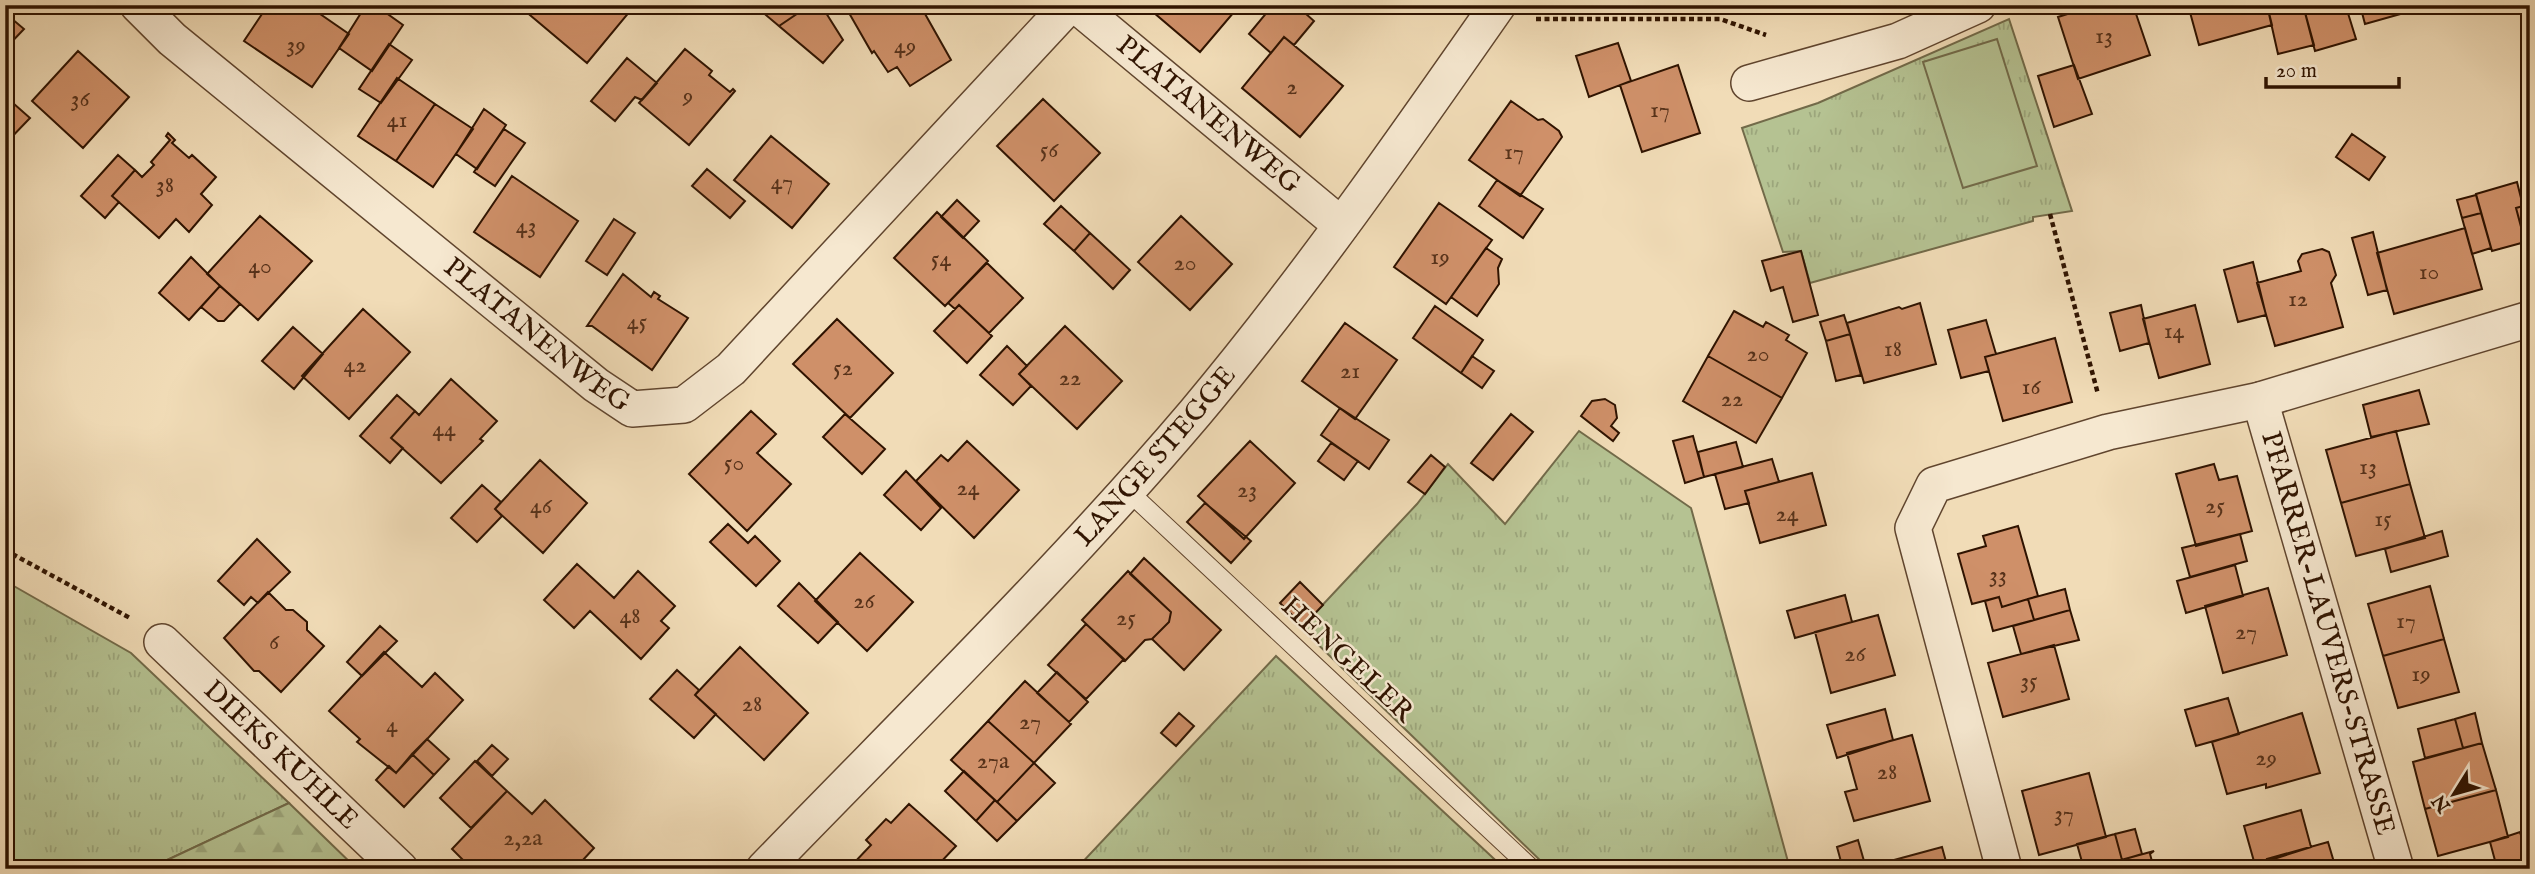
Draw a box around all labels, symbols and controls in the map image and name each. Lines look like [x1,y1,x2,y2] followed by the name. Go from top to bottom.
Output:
[2095,21,2113,52] house number: 13
[1109,28,1308,202] street label: PLATANENWEG
[286,30,306,61] house number: 39
[894,31,916,62] house number: 49
[2266,46,2398,90] scale bar
[2276,58,2317,85] text: 20 m
[1286,72,1298,103] house number: 2
[682,81,693,112] house number: 9
[70,84,90,115] house number: 36
[1650,95,1670,126] house number: 17
[387,105,407,136] house number: 41
[1040,135,1059,166] house number: 56
[1504,137,1524,168] house number: 17
[771,167,793,198] house number: 47
[156,170,174,201] house number: 38
[516,211,536,242] house number: 43
[1430,242,1450,273] house number: 19
[931,244,951,275] house number: 54
[1173,248,1197,279] house number: 20
[436,250,637,421] street label: PLATANENWEG
[248,251,272,282] house number: 40
[2419,257,2439,288] house number: 10
[2288,284,2308,315] house number: 12
[627,307,647,338] house number: 45
[2164,316,2185,347] house number: 14
[1884,334,1902,365] house number: 18
[1746,339,1770,370] house number: 20
[343,350,367,381] house number: 42
[833,353,853,384] house number: 52
[1340,356,1360,387] house number: 21
[1067,359,1244,554] street label: LANGE STEGGE
[1059,363,1081,394] house number: 22
[2021,372,2041,403] house number: 16
[1721,384,1743,415] house number: 22
[432,414,456,445] house number: 44
[2253,427,2403,839] street label: PFARRER-LAUVERS-STRASSE
[724,448,744,479] house number: 50
[2359,452,2377,483] house number: 13
[956,473,980,504] house number: 24
[1237,475,1257,506] house number: 23
[530,491,553,522] house number: 46
[2205,491,2225,522] house number: 25
[1775,499,1799,530] house number: 24
[2374,504,2392,535] house number: 15
[1989,560,2007,591] house number: 33
[853,586,876,617] house number: 26
[1273,589,1421,731] street label: HENGELER
[619,601,641,632] house number: 48
[1116,603,1136,634] house number: 25
[2396,606,2416,637] house number: 17
[2235,617,2257,648] house number: 27
[269,627,280,658] house number: 6
[1844,639,1867,670] house number: 26
[2411,659,2431,690] house number: 19
[2020,666,2038,697] house number: 35
[196,673,366,837] street label: DIEKS KUHLE
[742,689,762,720] house number: 28
[1019,707,1041,738] house number: 27
[386,710,398,741] house number: 4
[2255,743,2277,774] house number: 29
[977,746,1010,777] house number: 27a
[1877,757,1897,788] house number: 28
[2420,758,2490,828] north arrow
[2427,789,2457,818] text: N
[2054,799,2074,830] house number: 37
[503,823,543,854] house number: 2,2a

